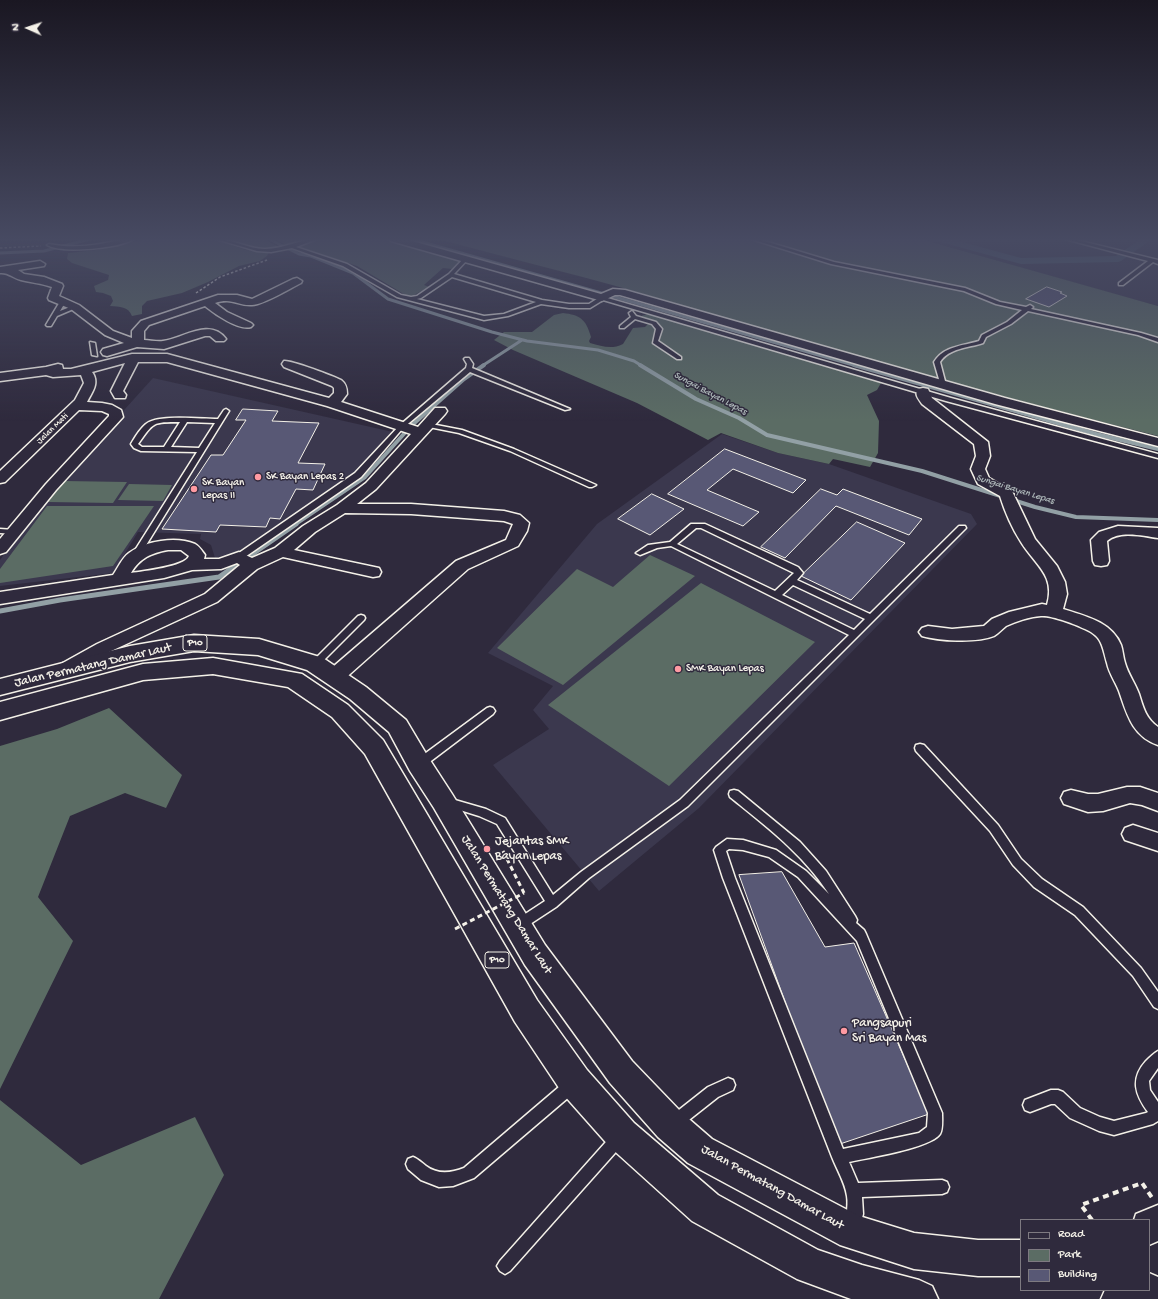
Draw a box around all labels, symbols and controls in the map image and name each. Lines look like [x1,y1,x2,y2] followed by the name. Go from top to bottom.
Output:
[8,8,48,48] north arrow
[10,23,22,31] text: N
[671,370,749,418] water label: Sungai Bayan Lepas
[35,411,71,447] street label: Jalan Mati
[266,470,344,484] place label: SK Bayan Lepas 2
[253,472,263,482] marker: SK Bayan Lepas 2
[974,472,1056,508] water label: Sungai Bayan Lepas
[202,476,244,502] place label: SK Bayan Lepas II
[189,484,199,494] marker: SK Bayan Lepas II
[183,635,207,651] road number: P10
[13,640,173,692] street label: Jalan Permatang Damar Laut
[686,662,764,676] place label: SMK Bayan Lepas
[673,664,683,674] marker: SMK Bayan Lepas
[457,833,555,977] street label: Jalan Permatang Damar Laut
[495,834,568,865] place label: Jejantas SMK Bayan Lepas
[482,844,492,854] marker: Jejantas SMK Bayan Lepas
[485,952,509,968] road number: P10
[852,1016,926,1047] place label: Pangsapuri Sri Bayan Mas
[839,1026,849,1036] marker: Pangsapuri Sri Bayan Mas
[698,1142,846,1234] street label: Jalan Permatang Damar Laut
[1020,1219,1150,1291] legend
[1058,1228,1084,1242] text: Road
[1058,1248,1081,1262] text: Park
[1058,1268,1097,1282] text: Building

